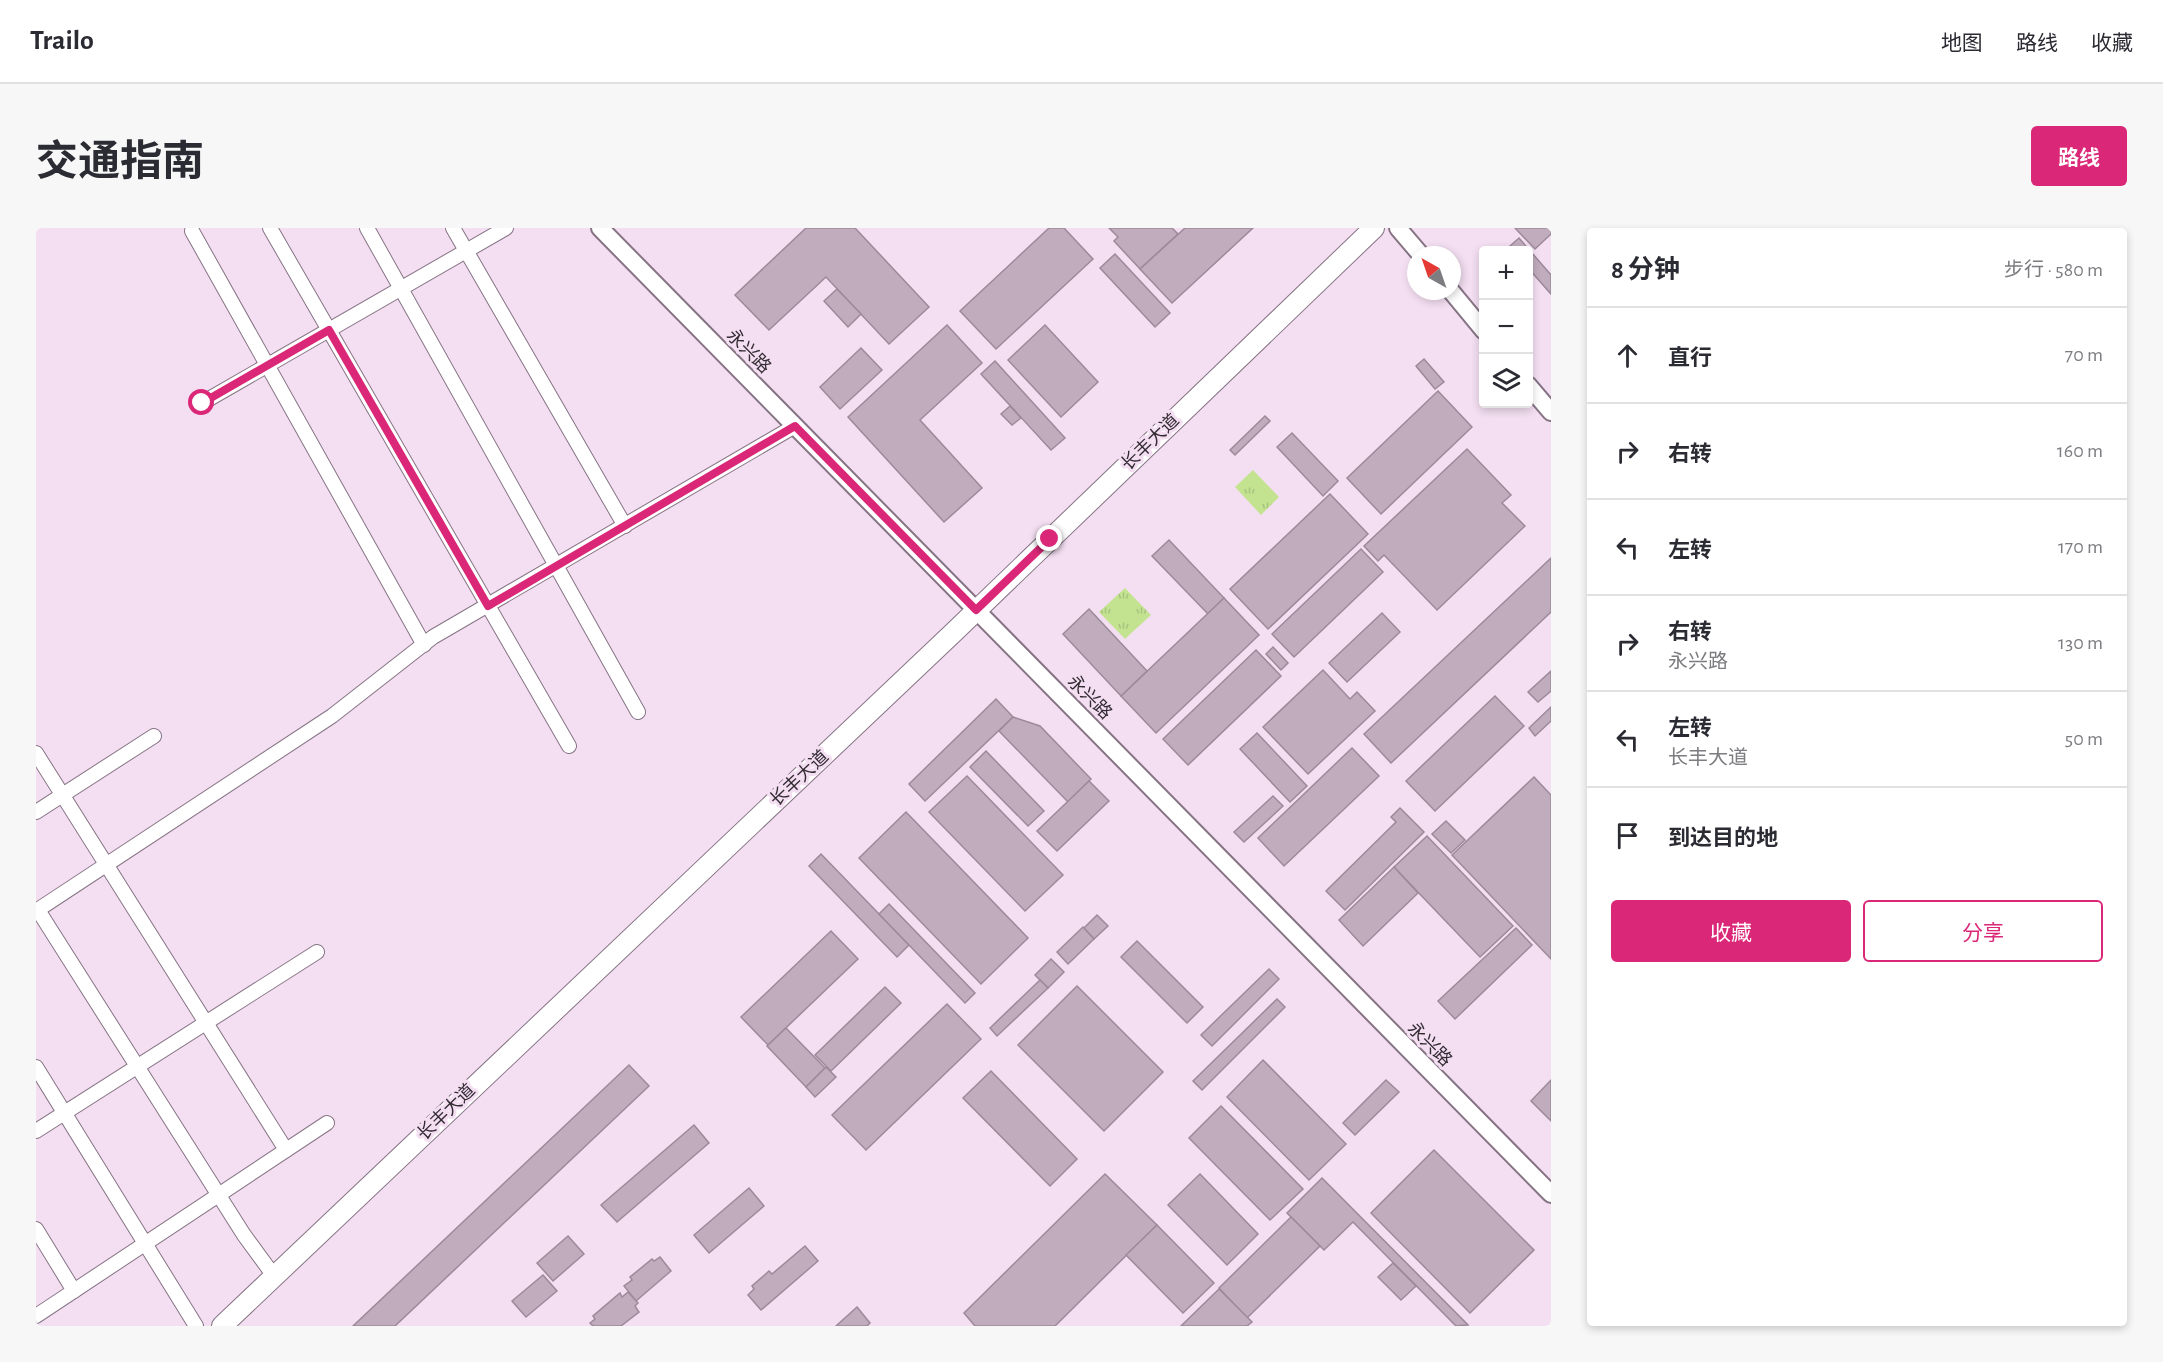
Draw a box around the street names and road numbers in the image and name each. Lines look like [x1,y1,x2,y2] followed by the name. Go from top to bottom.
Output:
[723,325,775,377] street label: 永兴路
[1117,410,1183,474] street label: 长丰大道
[1064,671,1116,723] street label: 永兴路
[766,746,832,810] street label: 长丰大道
[1404,1018,1456,1070] street label: 永兴路
[413,1080,479,1144] street label: 长丰大道

